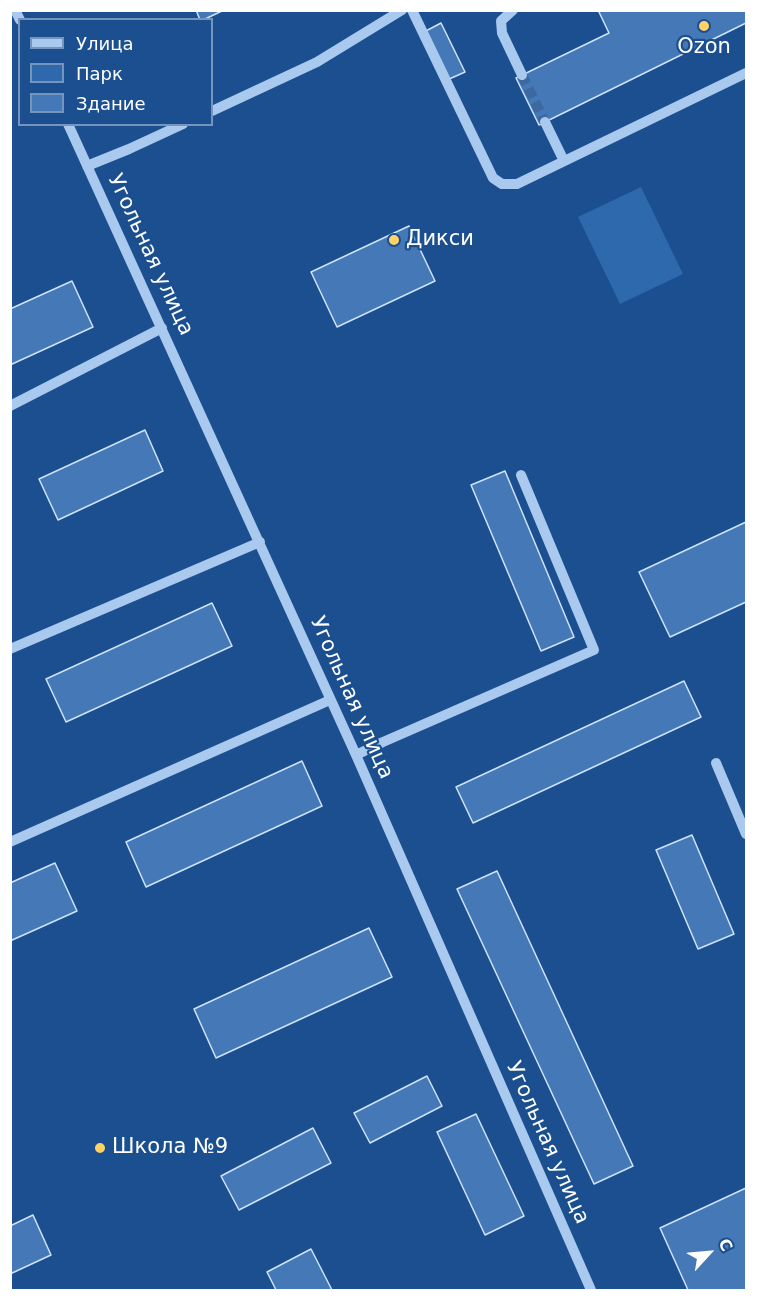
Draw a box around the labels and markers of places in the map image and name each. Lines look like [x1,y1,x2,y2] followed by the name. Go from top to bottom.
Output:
[697,19,711,33] marker: Ozon
[677,35,731,61] place label: Ozon
[406,227,474,253] place label: Дикси
[387,233,401,247] marker: Дикси
[112,1135,228,1161] place label: Школа №9
[93,1141,107,1155] marker: Школа №9

